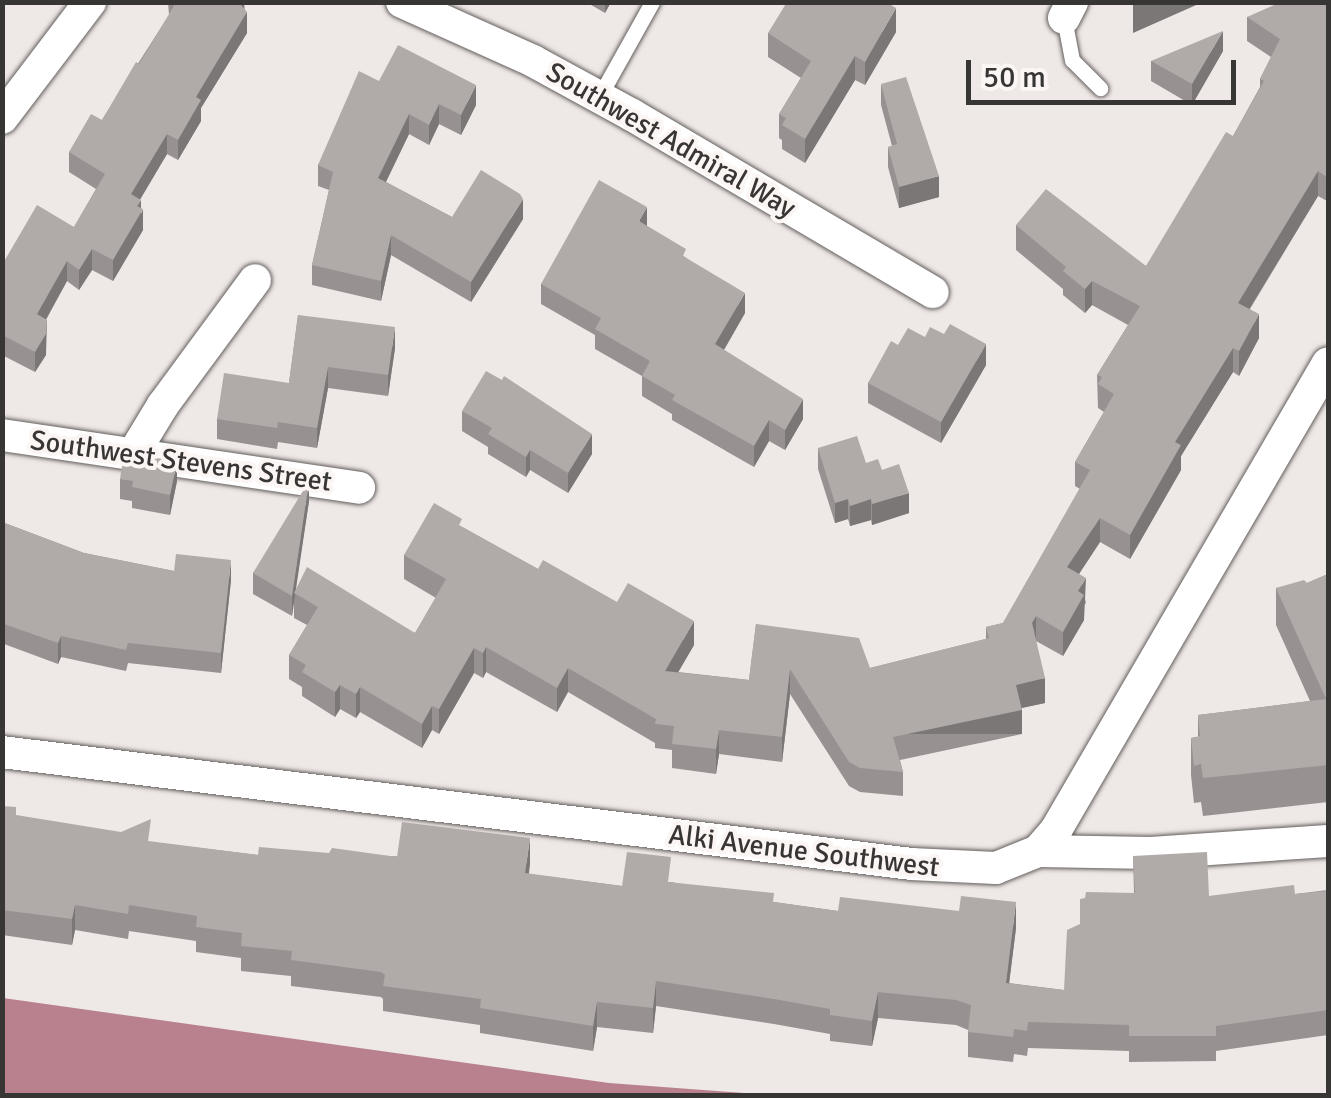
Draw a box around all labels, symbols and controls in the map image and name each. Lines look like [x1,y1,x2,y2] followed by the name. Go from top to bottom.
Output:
[971,40,1241,102] scale bar
[540,55,802,225] street label: Southwest Admiral Way
[983,59,1046,96] text: 50 m
[28,423,334,499] street label: Southwest Stevens Street
[667,818,941,884] street label: Alki Avenue Southwest

